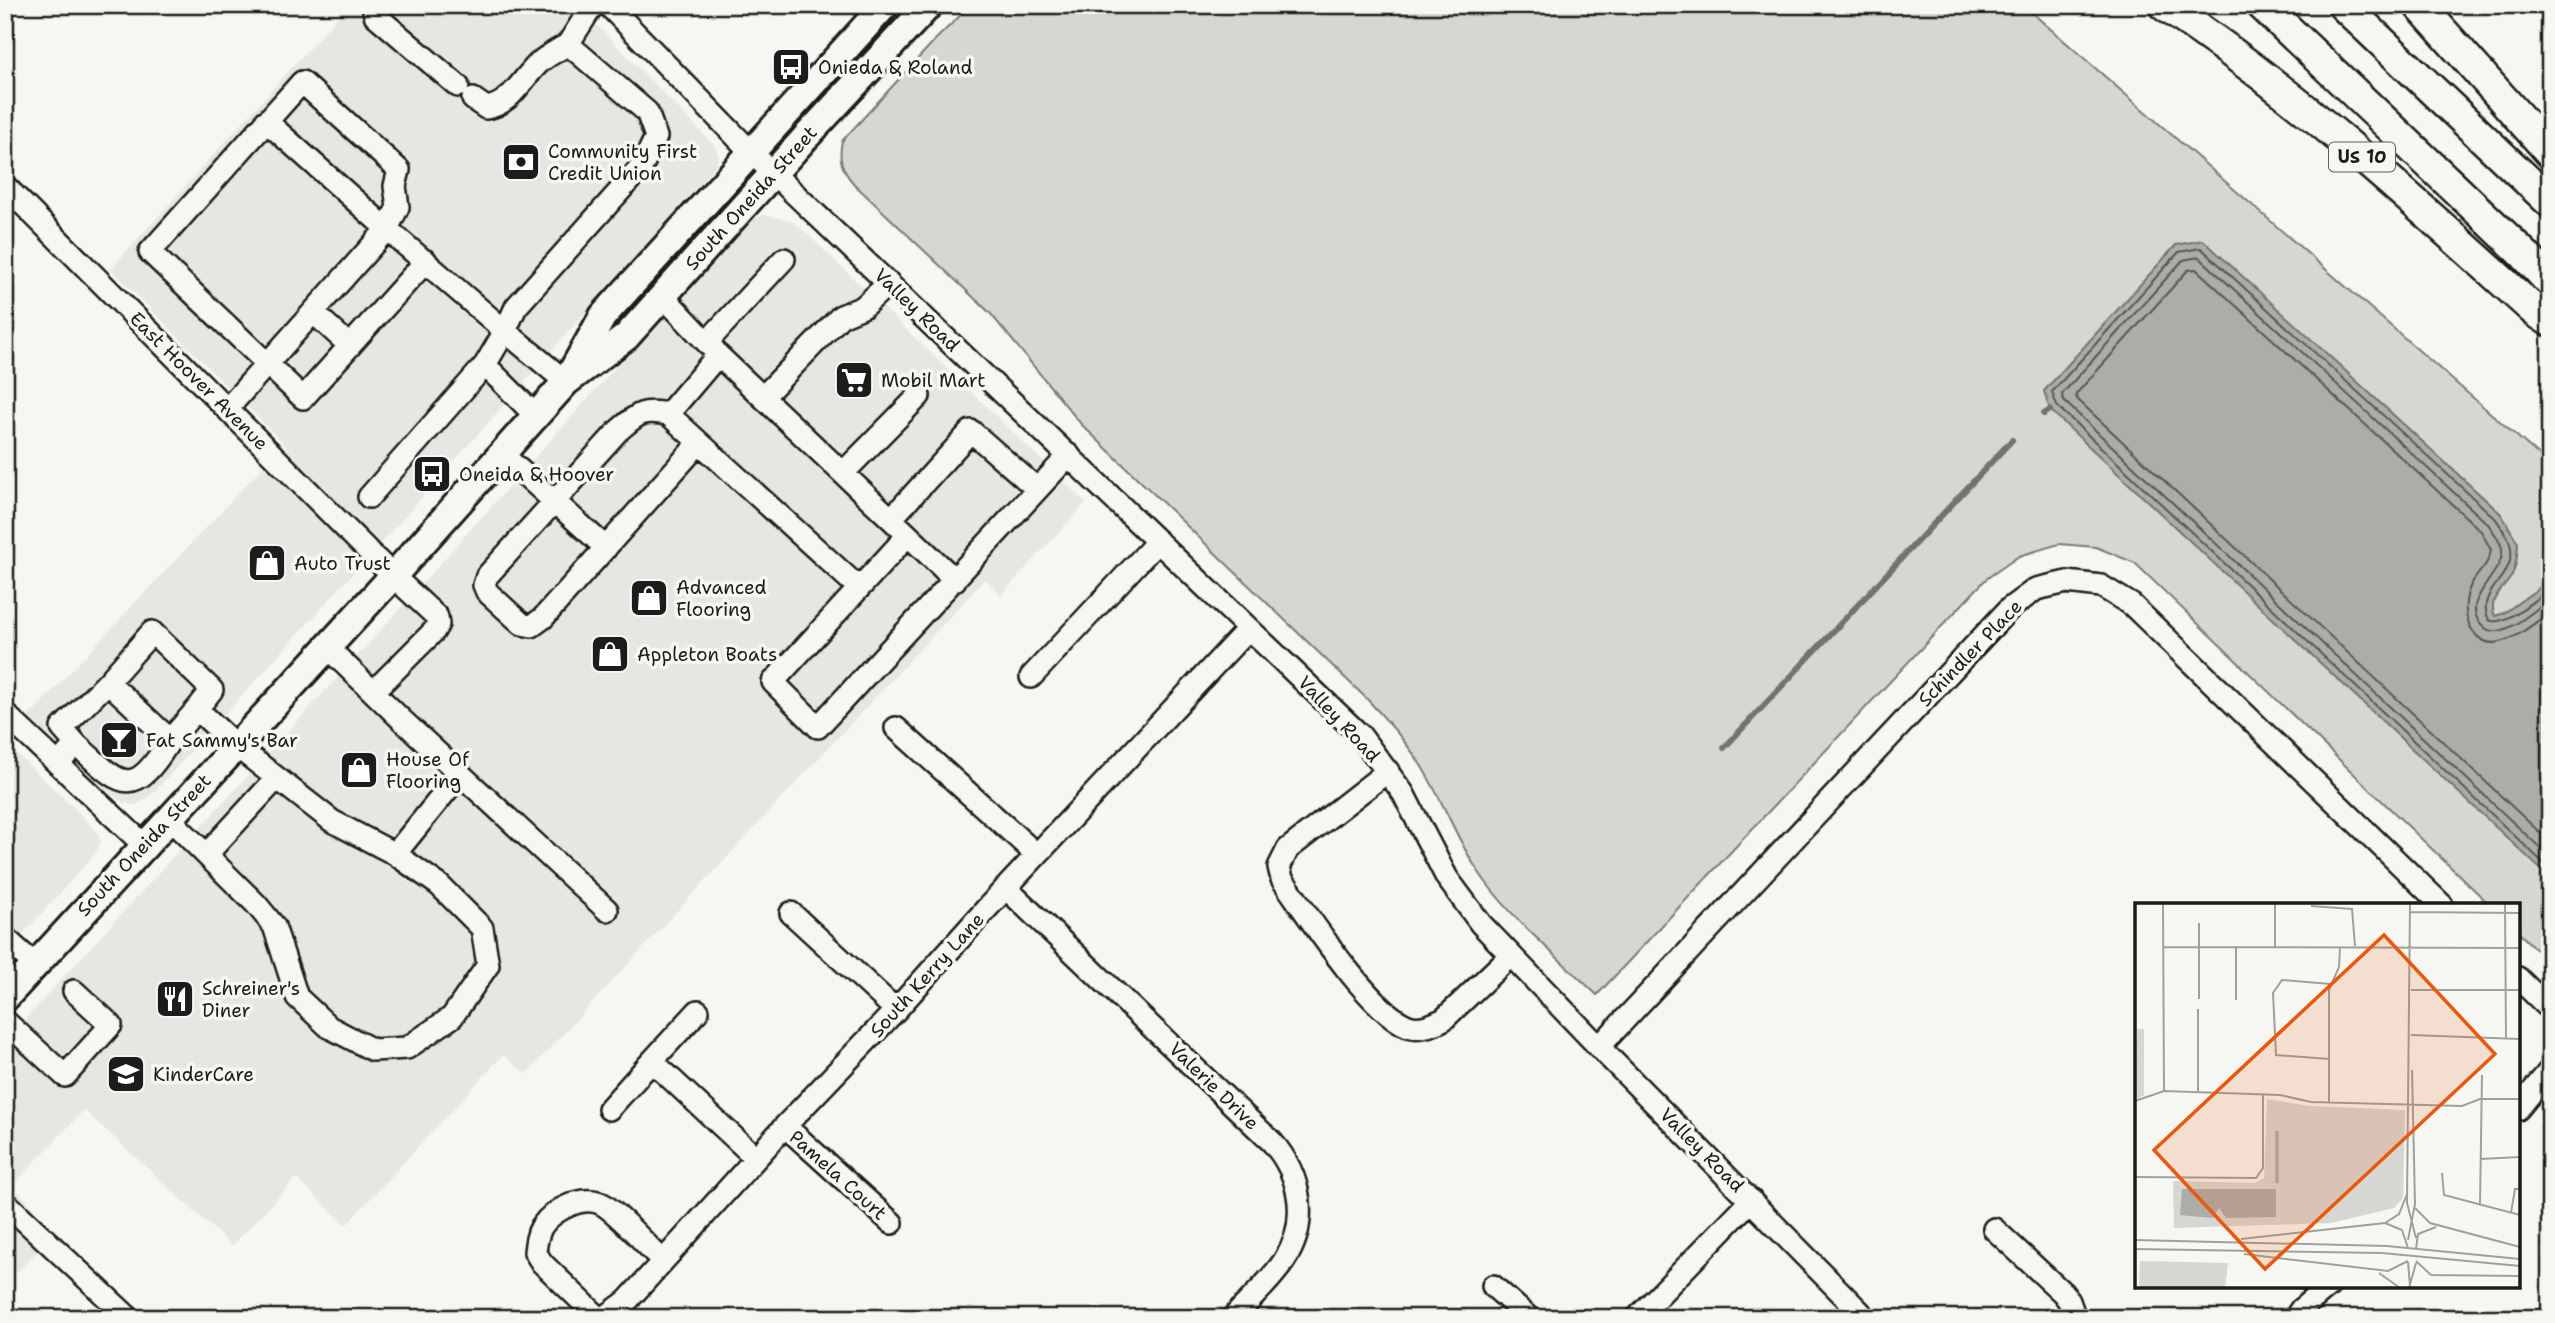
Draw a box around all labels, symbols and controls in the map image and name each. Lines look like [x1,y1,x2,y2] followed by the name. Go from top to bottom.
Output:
[770,46,812,88] bus stop icon: Onieda & Roland
[818,55,973,80] place label: Onieda & Roland
[679,120,823,276] street label: South Oneida Street
[548,139,697,186] place label: Community First Credit Union
[500,141,542,183] bank icon: Community First Credit Union
[2329,142,2395,172] road number: US 10
[869,263,965,357] street label: Valley Road
[124,306,274,456] street label: East Hoover Avenue
[833,359,875,401] supermarket icon: Mobil Mart
[881,368,985,393] place label: Mobil Mart
[411,453,453,495] bus stop icon: Oneida & Hoover
[459,462,614,487] place label: Oneida & Hoover
[246,542,288,584] shop icon: Auto Trust
[294,551,391,576] place label: Auto Trust
[676,575,767,622] place label: Advanced Flooring
[628,577,670,619] shop icon: Advanced Flooring
[1913,594,2027,712] street label: Schindler Place
[589,633,631,675] shop icon: Appleton Boats
[637,642,777,667] place label: Appleton Boats
[1292,670,1386,768] street label: Valley Road
[98,719,140,761] bar icon: Fat Sammy's Bar
[146,728,298,753] place label: Fat Sammy's Bar
[386,747,470,794] place label: House Of Flooring
[338,749,380,791] shop icon: House Of Flooring
[71,768,217,922] street label: South Oneida Street
[2135,903,2520,1288] inset map
[864,907,990,1043] street label: South Kerry Lane
[202,976,300,1023] place label: Schreiner's Diner
[154,978,196,1020] restaurant icon: Schreiner's Diner
[1164,1037,1264,1135] street label: Valerie Drive
[105,1053,147,1095] school or university icon: KinderCare
[153,1062,254,1087] place label: KinderCare
[1654,1102,1750,1198] street label: Valley Road
[784,1125,892,1225] street label: Pamela Court

